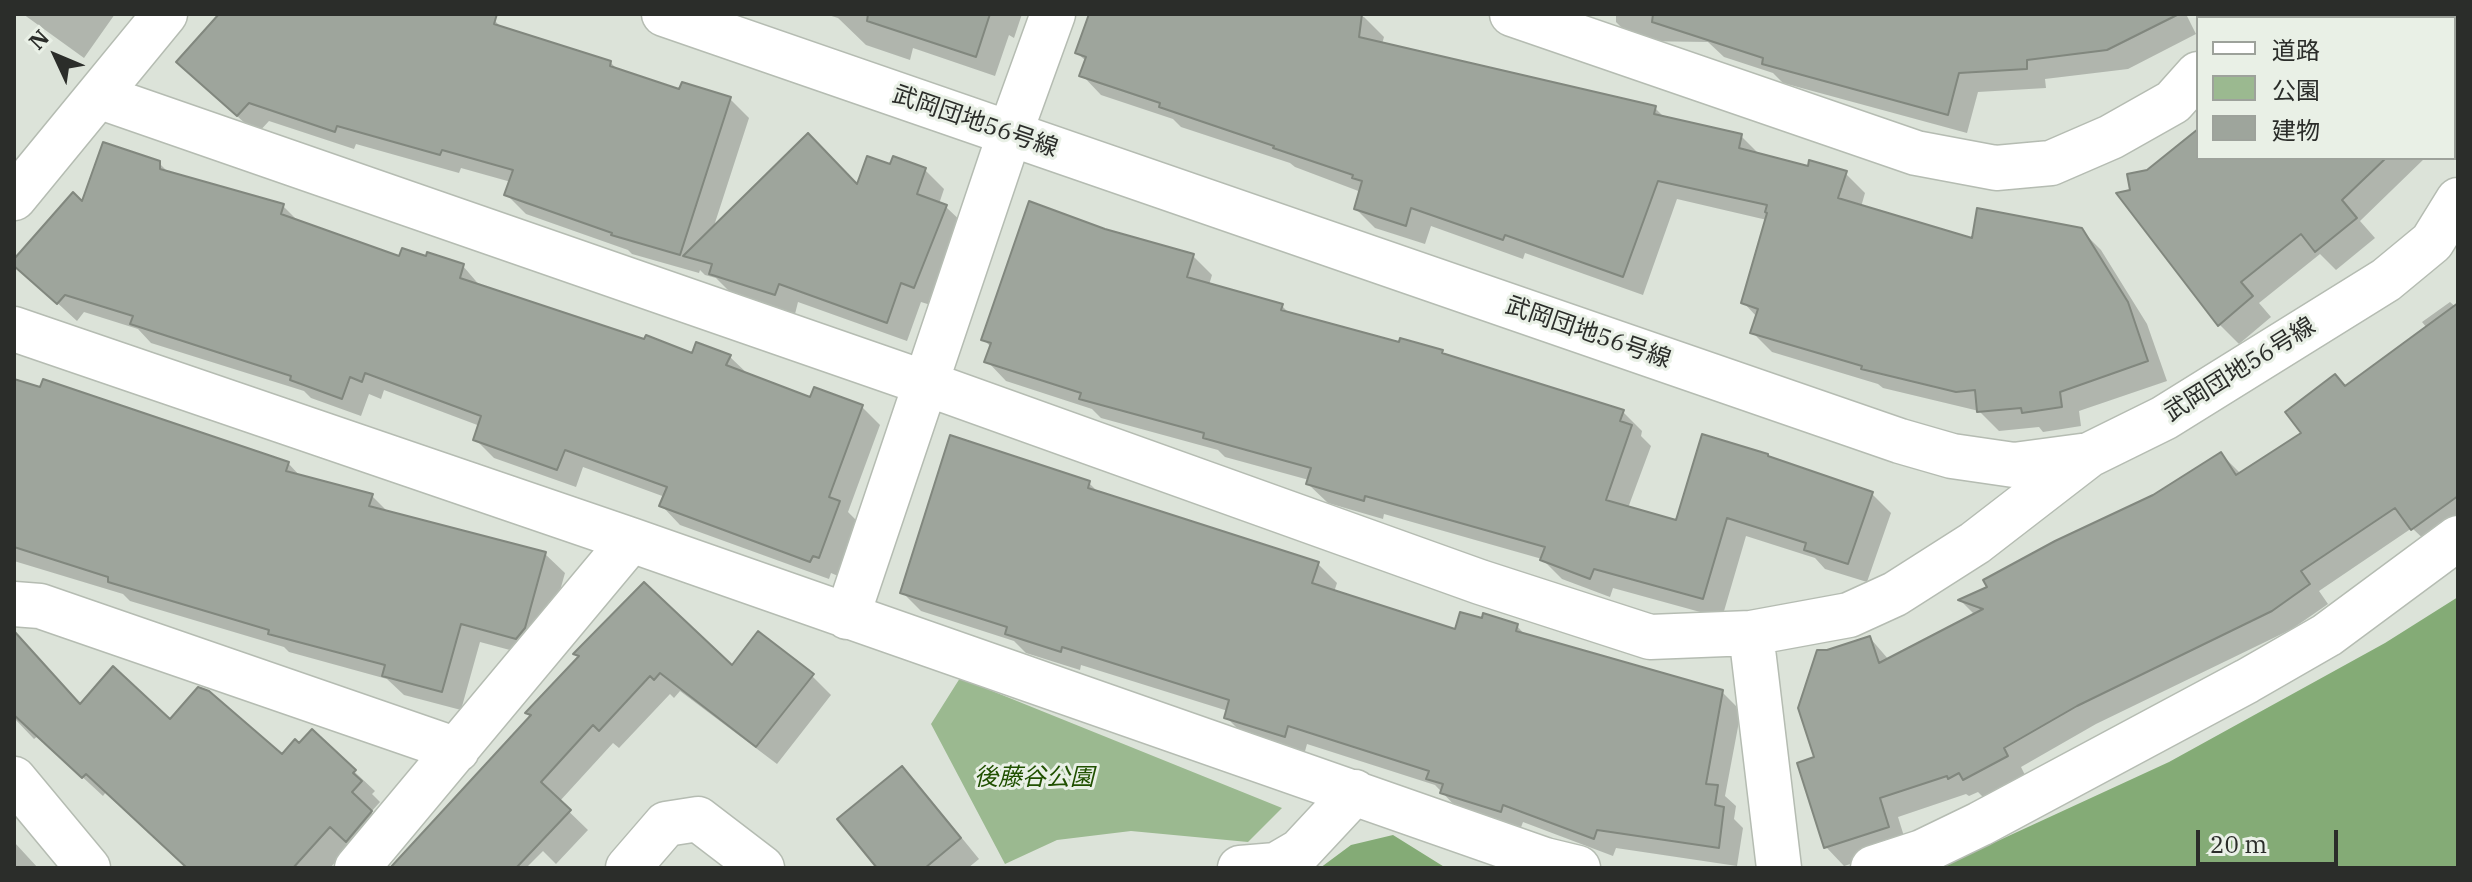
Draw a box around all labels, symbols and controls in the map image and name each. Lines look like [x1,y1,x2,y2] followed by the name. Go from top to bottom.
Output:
[16,16,96,96] north arrow
[2196,16,2456,160] legend
[22,23,55,55] text: N
[2272,34,2320,66] text: 道路
[2272,74,2320,106] text: 公園
[889,80,1061,164] street label: 武岡団地56号線
[2272,114,2320,146] text: 建物
[1502,291,1674,375] street label: 武岡団地56号線
[2159,312,2321,428] street label: 武岡団地56号線
[974,764,1094,792] park label: 後藤谷公園
[2200,814,2342,864] scale bar
[2210,828,2267,860] text: 20 m

